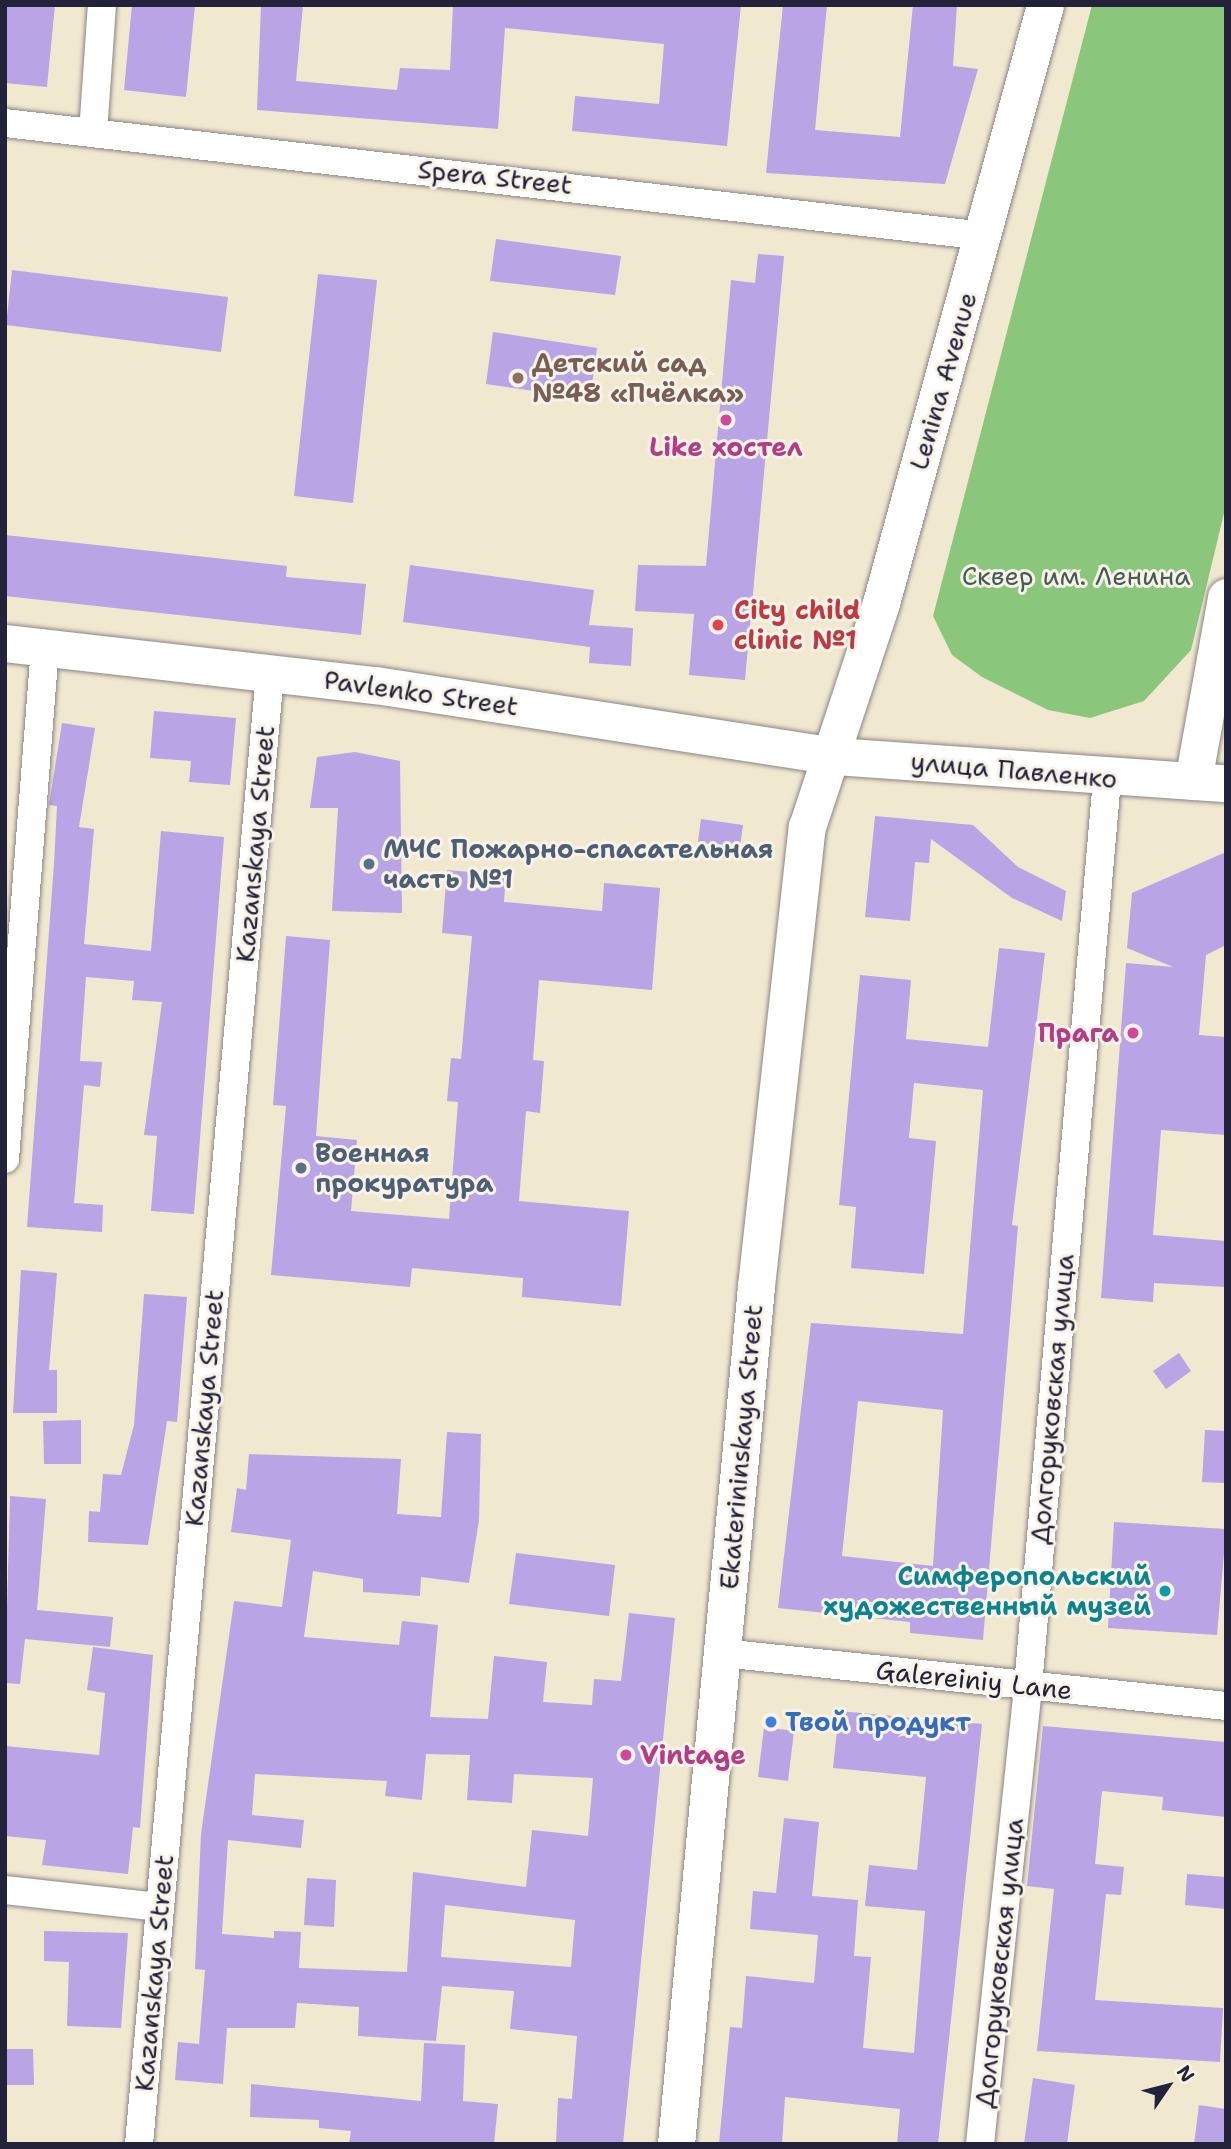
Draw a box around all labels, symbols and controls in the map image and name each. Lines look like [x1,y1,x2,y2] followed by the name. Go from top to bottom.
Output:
[416,153,574,201] street label: Spera Street
[903,289,983,473] street label: Lenina Avenue
[532,347,744,408] place label: Детский сад №48 «Пчёлка»
[510,370,526,386] marker: Детский сад №48 «Пчёлка»
[718,412,734,428] marker: Like хостел
[649,431,803,463] place label: Like хостел
[962,560,1190,592] park label: Сквер им. Ленина
[734,594,860,656] place label: City child clinic №1
[708,615,728,635] marker: City child clinic №1
[322,664,520,722] street label: Pavlenko Street
[229,724,281,964] street label: Kazanskaya Street
[909,745,1119,795] street label: улица Павленко
[383,833,773,894] place label: МЧС Пожарно-спасательная часть №1
[361,856,377,872] marker: МЧС Пожарно-спасательная часть №1
[1038,1017,1119,1049] place label: Прага
[1125,1025,1141,1041] marker: Прага
[315,1137,493,1198] place label: Военная прокуратура
[293,1160,309,1176] marker: Военная прокуратура
[1024,1253,1080,1545] street label: Долгоруковская улица
[178,1288,230,1528] street label: Kazanskaya Street
[713,1303,769,1591] street label: Ekaterininskaya Street
[823,1560,1151,1622] place label: Симферопольский художественный музей
[1157,1583,1173,1599] marker: Симферопольский художественный музей
[874,1654,1074,1706] street label: Galereiniy Lane
[785,1706,971,1738] place label: Твой продукт
[763,1714,779,1730] marker: Твой продукт
[640,1739,746,1771] place label: Vintage
[618,1747,634,1763] marker: Vintage
[968,1817,1030,2109] street label: Долгоруковская улица
[128,1853,180,2093] street label: Kazanskaya Street
[1133,2051,1203,2121] north arrow
[1171,2060,1200,2087] text: N

